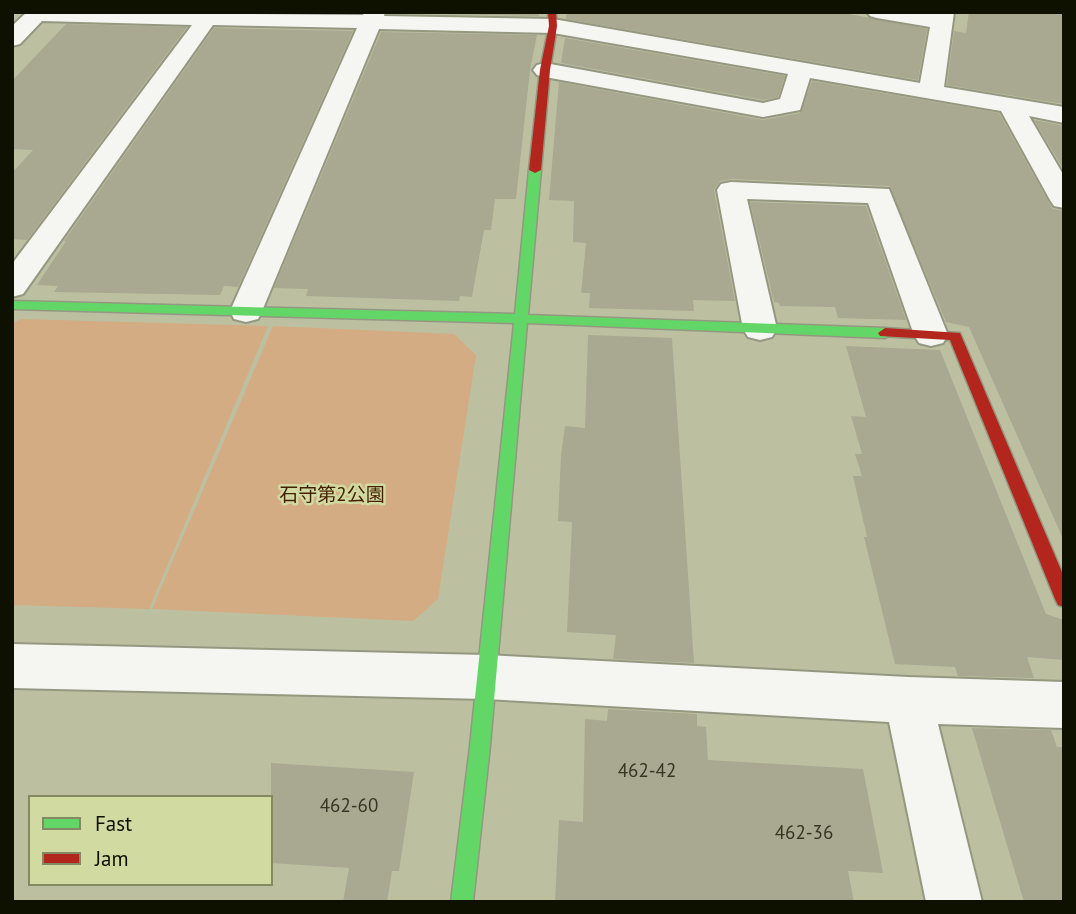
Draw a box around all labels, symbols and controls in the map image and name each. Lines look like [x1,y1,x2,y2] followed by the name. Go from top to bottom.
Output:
[279,485,385,507] park label: 石守第2公園
[618,761,676,783] house number: 462-42
[28,795,273,886] legend
[320,796,378,818] house number: 462-60
[95,810,132,837] text: Fast
[775,823,833,845] house number: 462-36
[95,845,129,872] text: Jam

